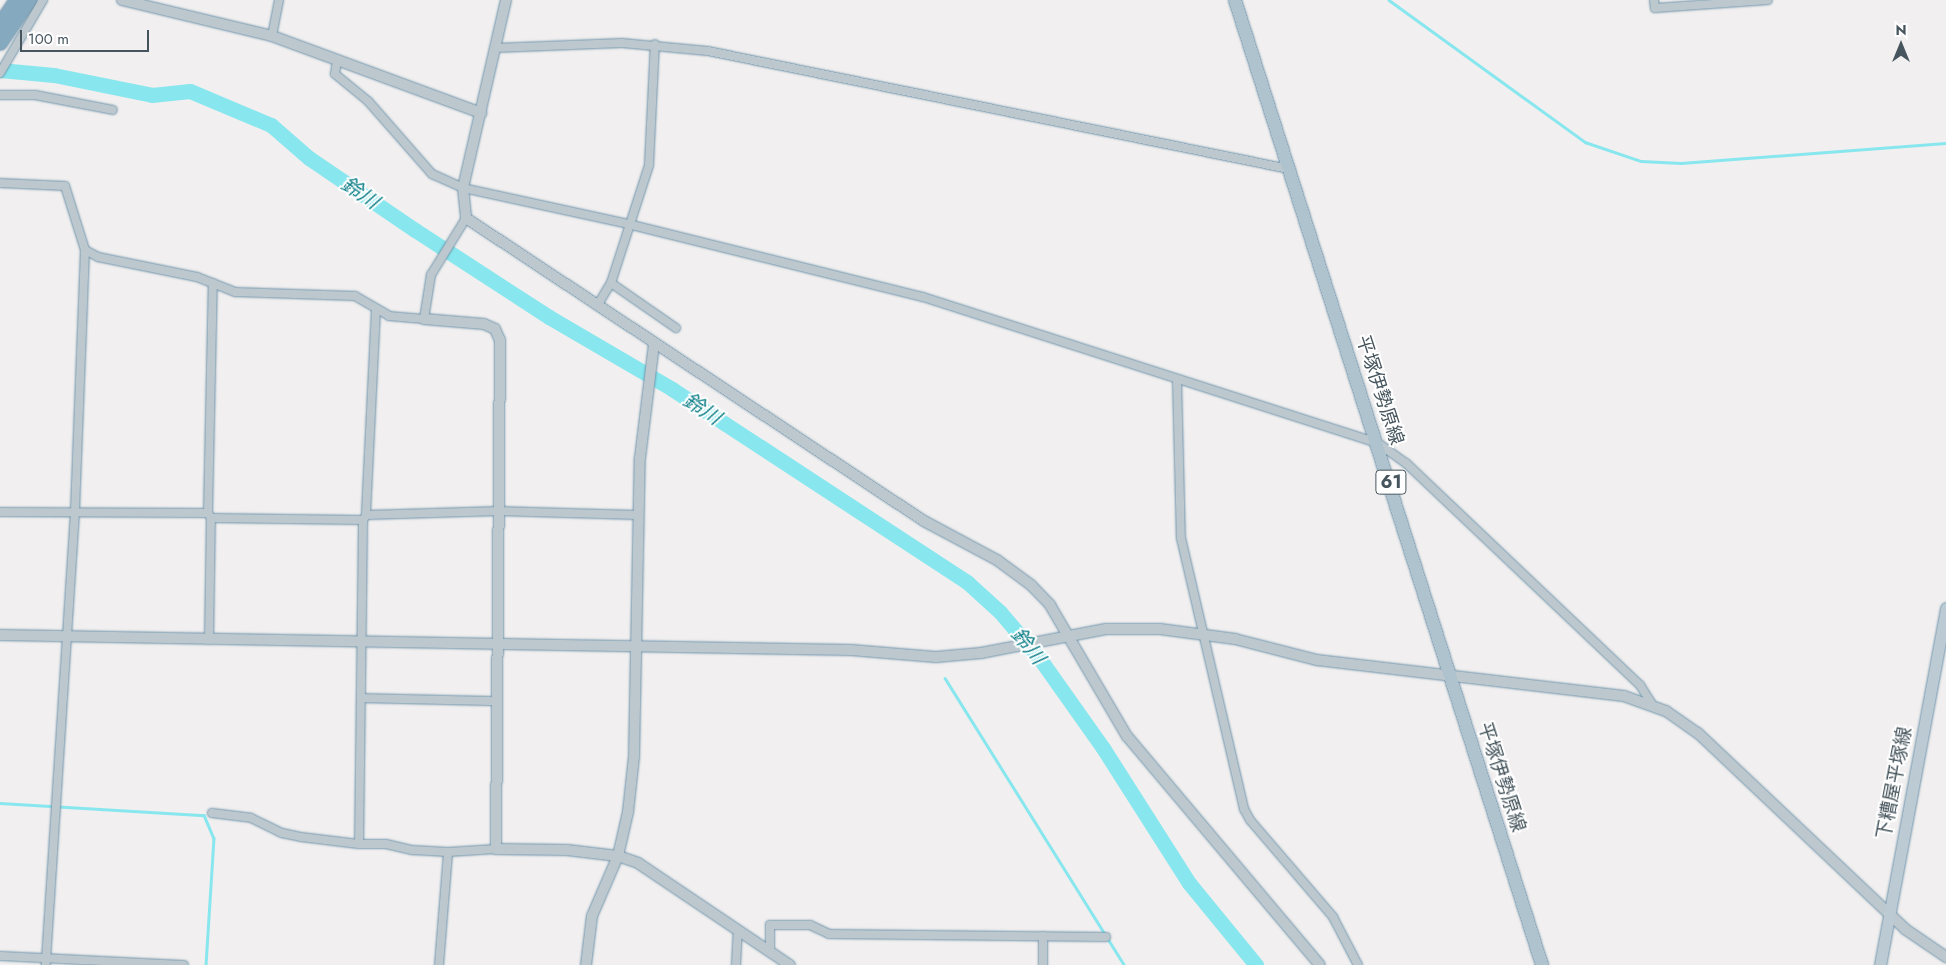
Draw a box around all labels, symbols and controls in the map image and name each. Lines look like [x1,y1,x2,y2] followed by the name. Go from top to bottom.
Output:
[22,20,151,52] scale bar
[1876,20,1926,70] north arrow
[1895,20,1907,40] text: N
[28,28,69,50] text: 100 m
[337,172,383,214] water label: 鈴川
[1352,332,1408,448] street label: 平塚伊勢原線
[679,388,725,430] water label: 鈴川
[1375,467,1407,498] road number: 61
[1006,623,1050,669] water label: 鈴川
[1474,719,1530,835] street label: 平塚伊勢原線
[1872,725,1916,841] street label: 下糟屋平塚線

